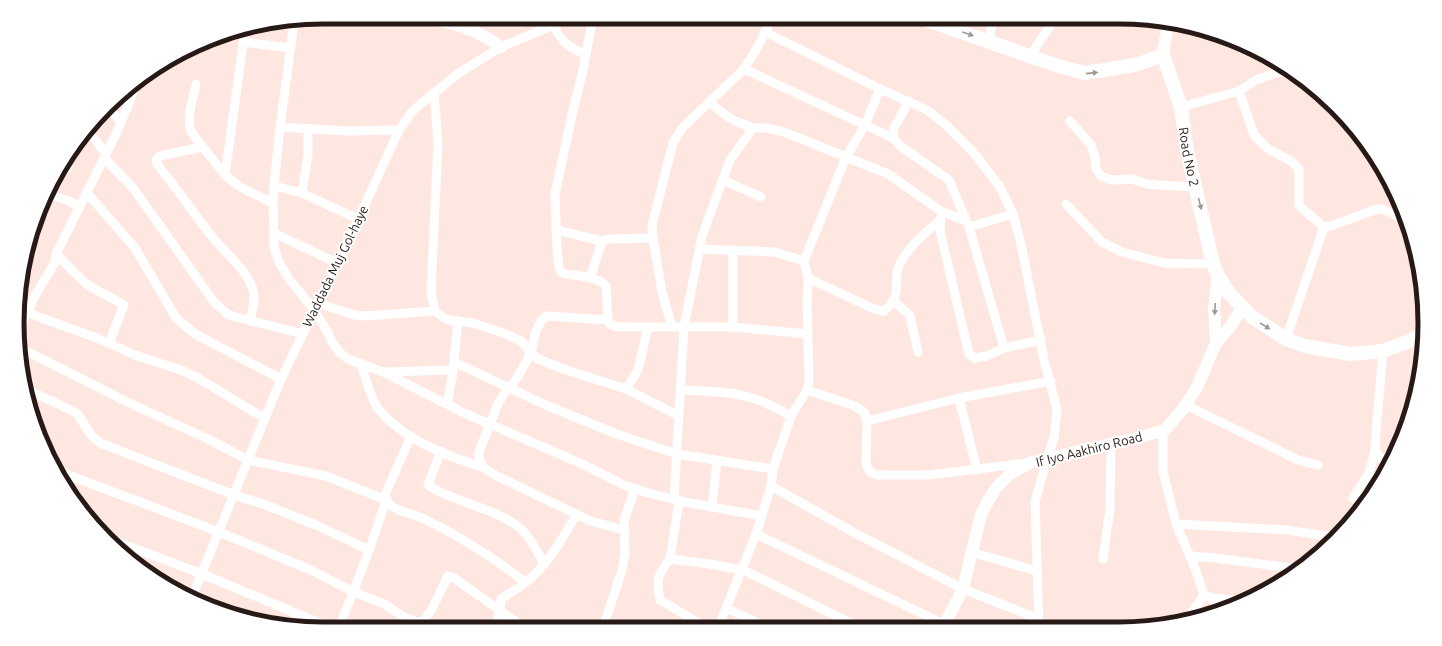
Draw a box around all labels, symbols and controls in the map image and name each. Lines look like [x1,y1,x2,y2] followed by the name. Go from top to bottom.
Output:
[963,32,975,38] one-way arrow
[1086,69,1098,76] one-way arrow
[1177,126,1202,188] street label: Road No 2
[1197,198,1203,211] one-way arrow
[299,203,371,329] street label: Waddada Muj Gol-haye
[1211,303,1218,315] one-way arrow
[1260,322,1271,330] one-way arrow
[1034,429,1144,469] street label: If Iyo Aakhiro Road

